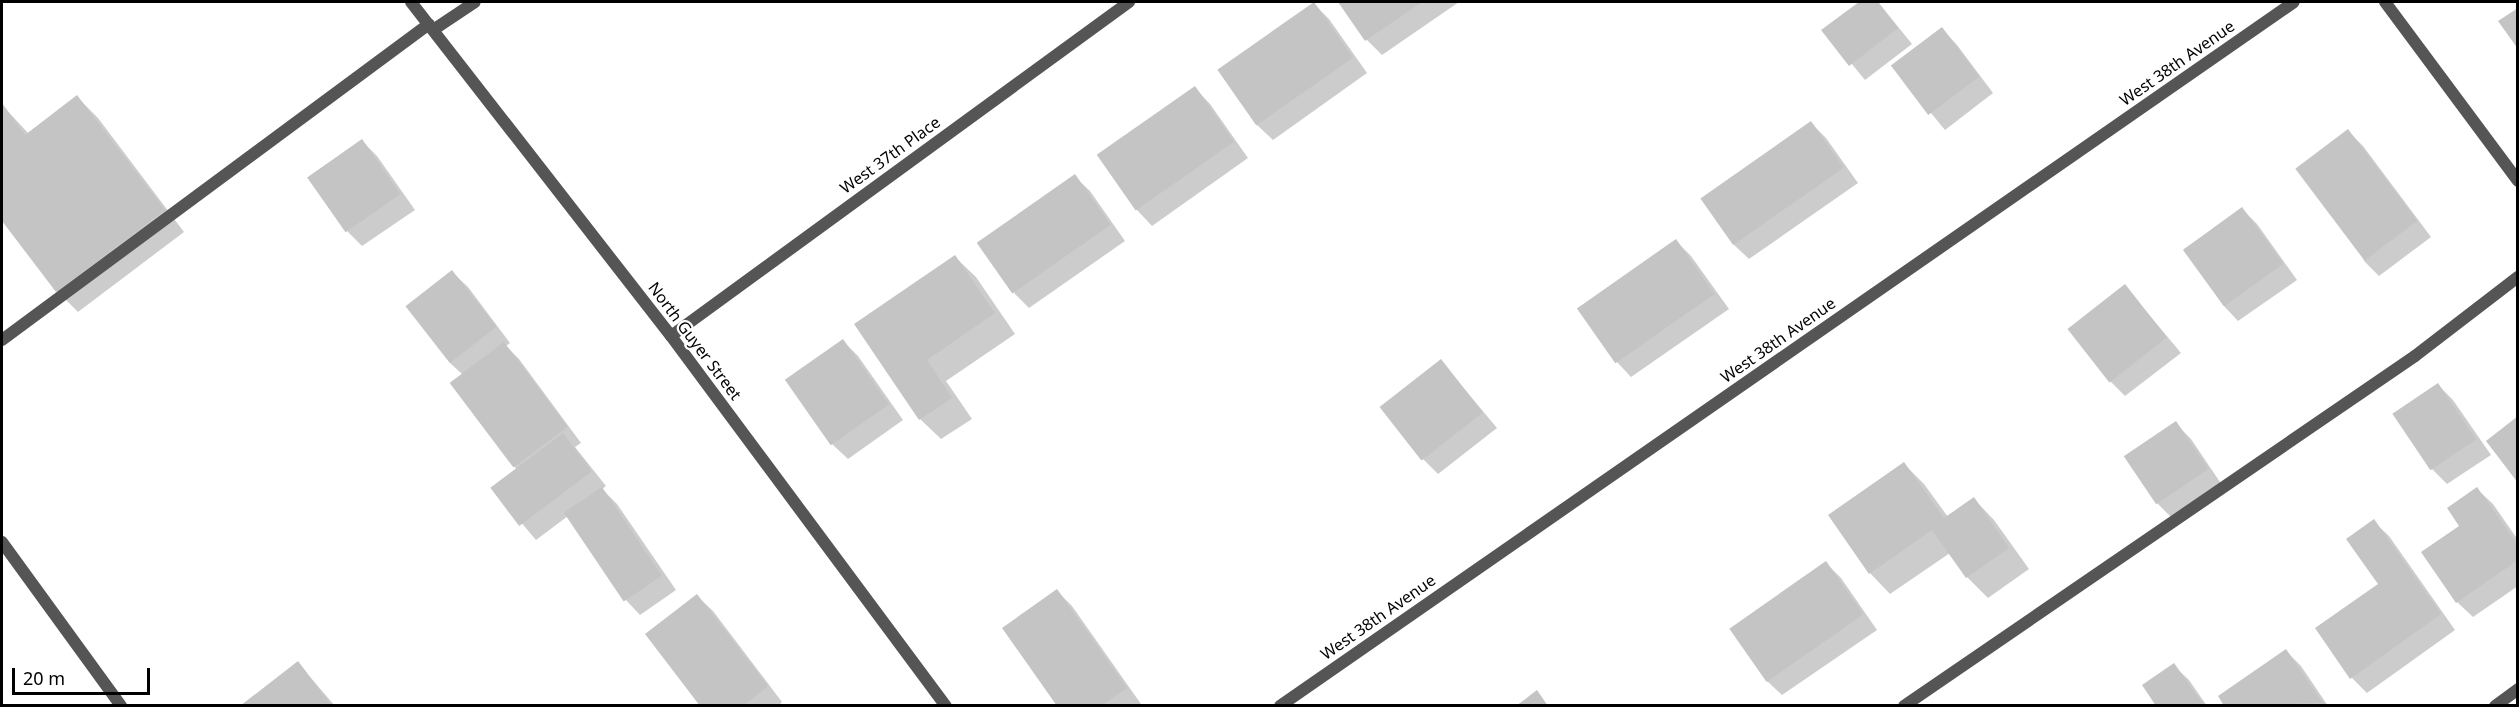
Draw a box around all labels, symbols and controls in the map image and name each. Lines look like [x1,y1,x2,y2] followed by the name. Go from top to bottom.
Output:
[2116,16,2238,110] street label: West 38th Avenue
[836,112,944,198] street label: West 37th Place
[644,278,746,404] street label: North Guyer Street
[1717,293,1839,387] street label: West 38th Avenue
[1317,570,1439,664] street label: West 38th Avenue
[15,656,153,694] scale bar
[23,666,65,690] text: 20 m

